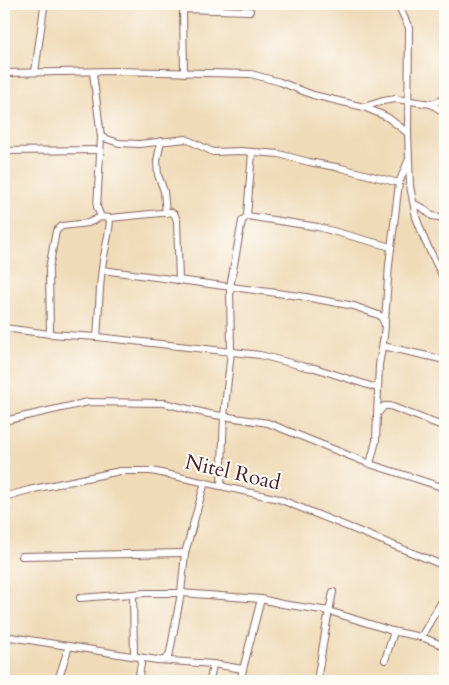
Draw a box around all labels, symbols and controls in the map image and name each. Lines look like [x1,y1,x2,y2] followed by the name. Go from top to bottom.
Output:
[182,447,283,498] street label: Nitel Road

